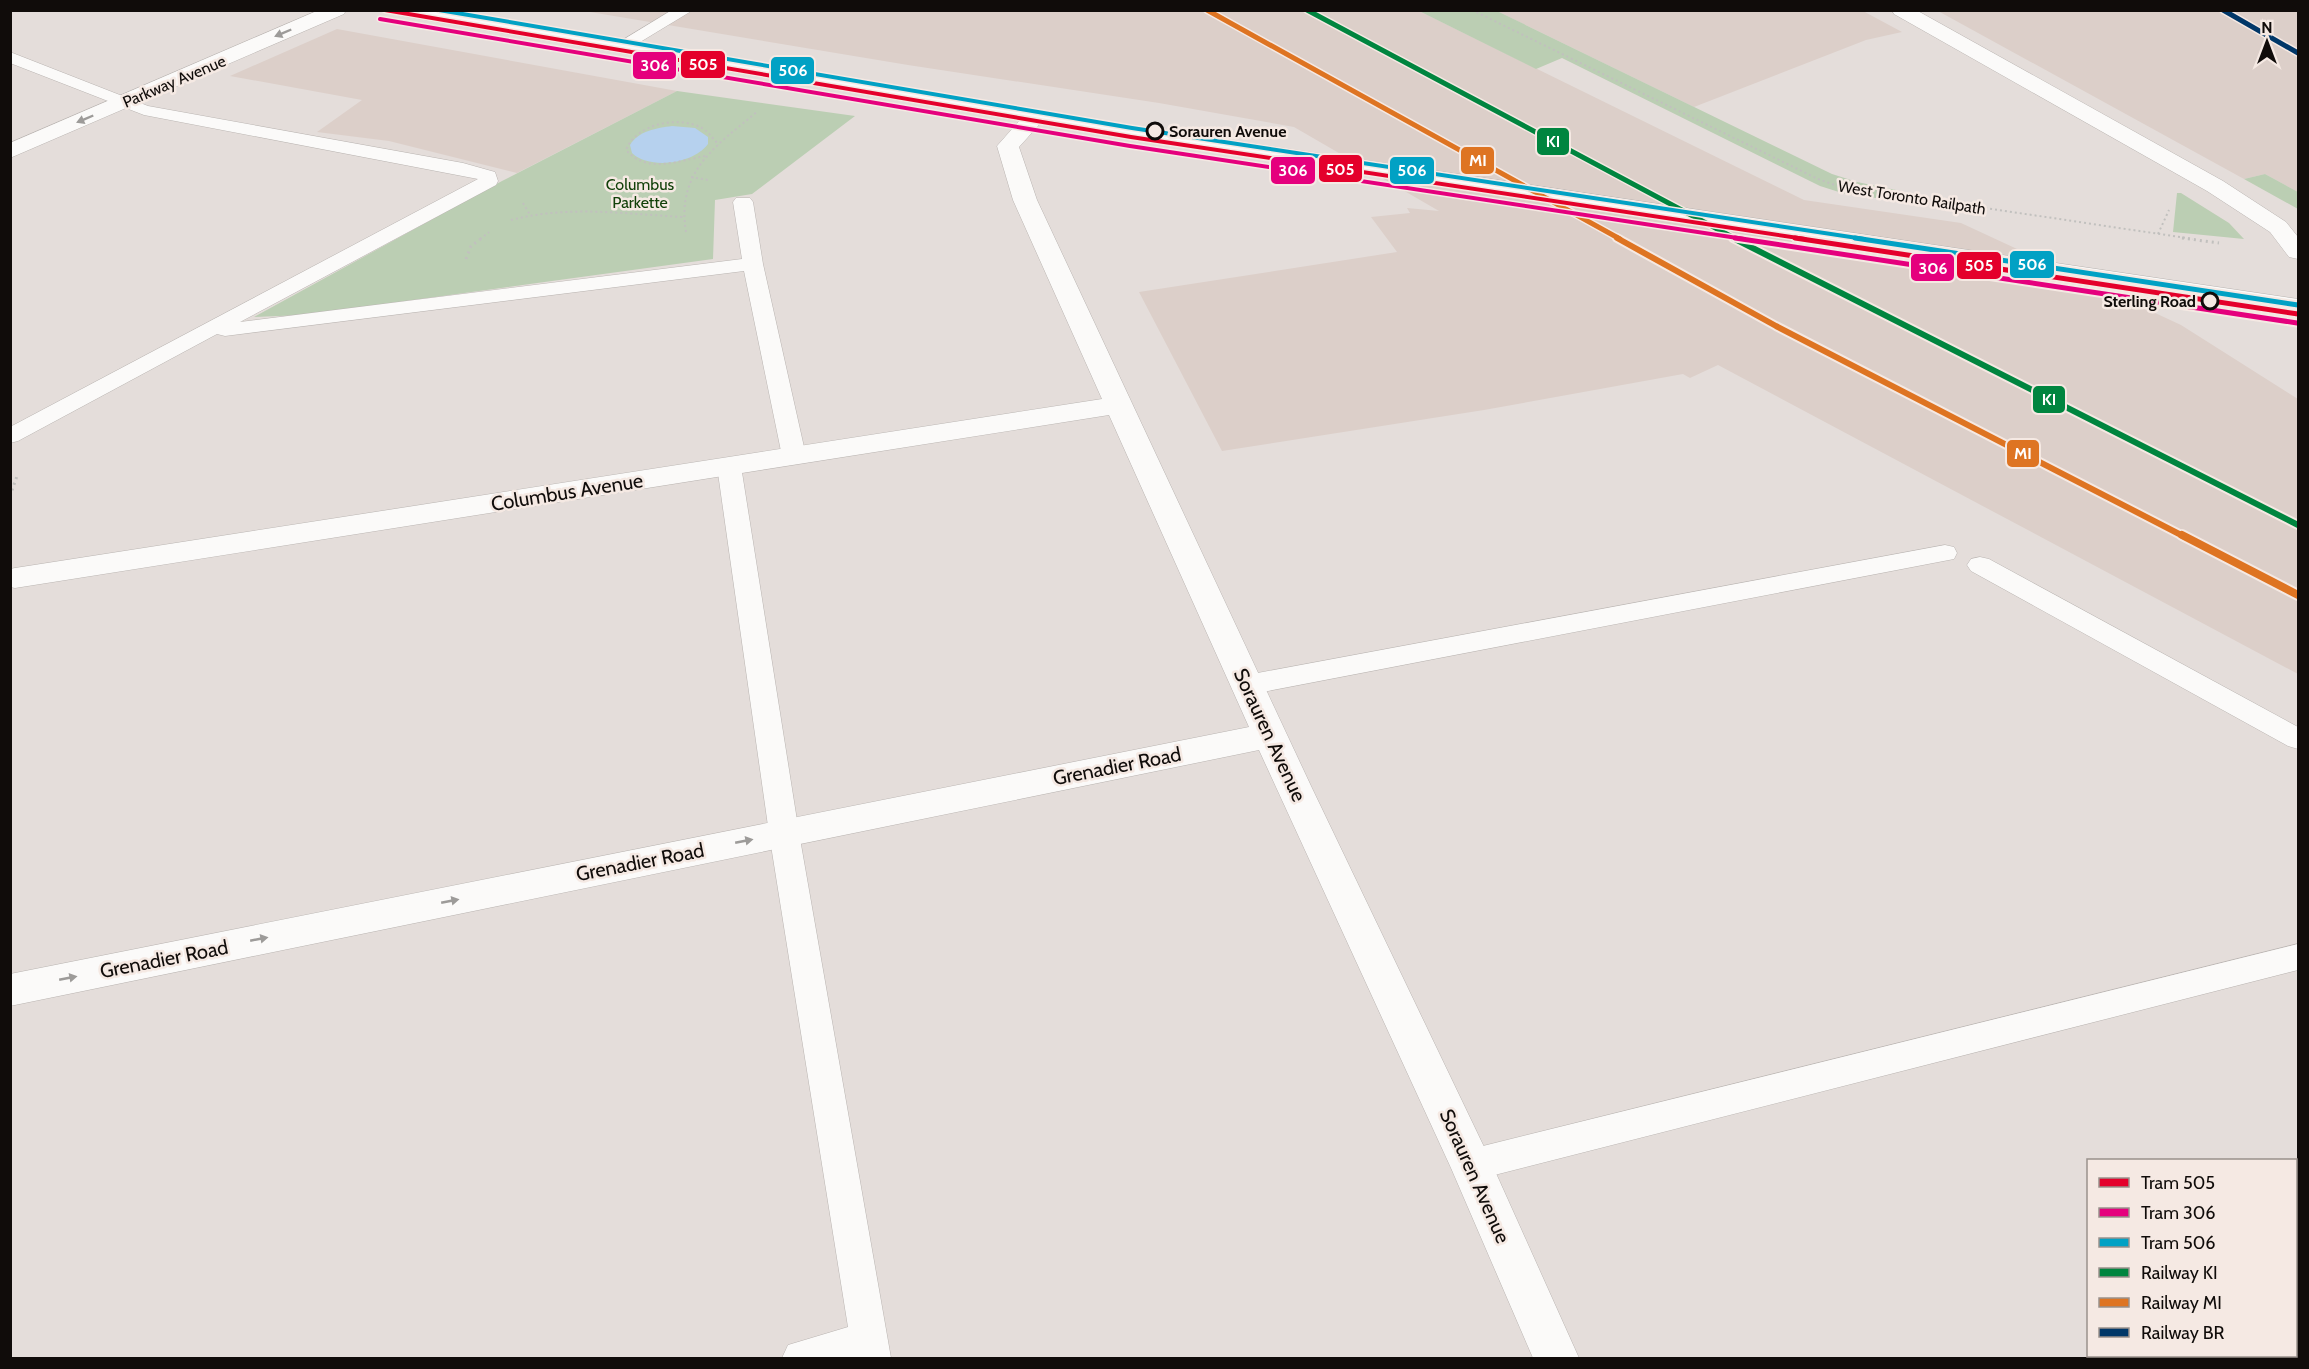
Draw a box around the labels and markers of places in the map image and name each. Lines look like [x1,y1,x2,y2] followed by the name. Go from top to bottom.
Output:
[1146,122,1164,140] marker: Sorauren Avenue
[1169,122,1286,141] place label: Sorauren Avenue
[2103,292,2196,311] place label: Sterling Road
[2201,292,2219,310] marker: Sterling Road

